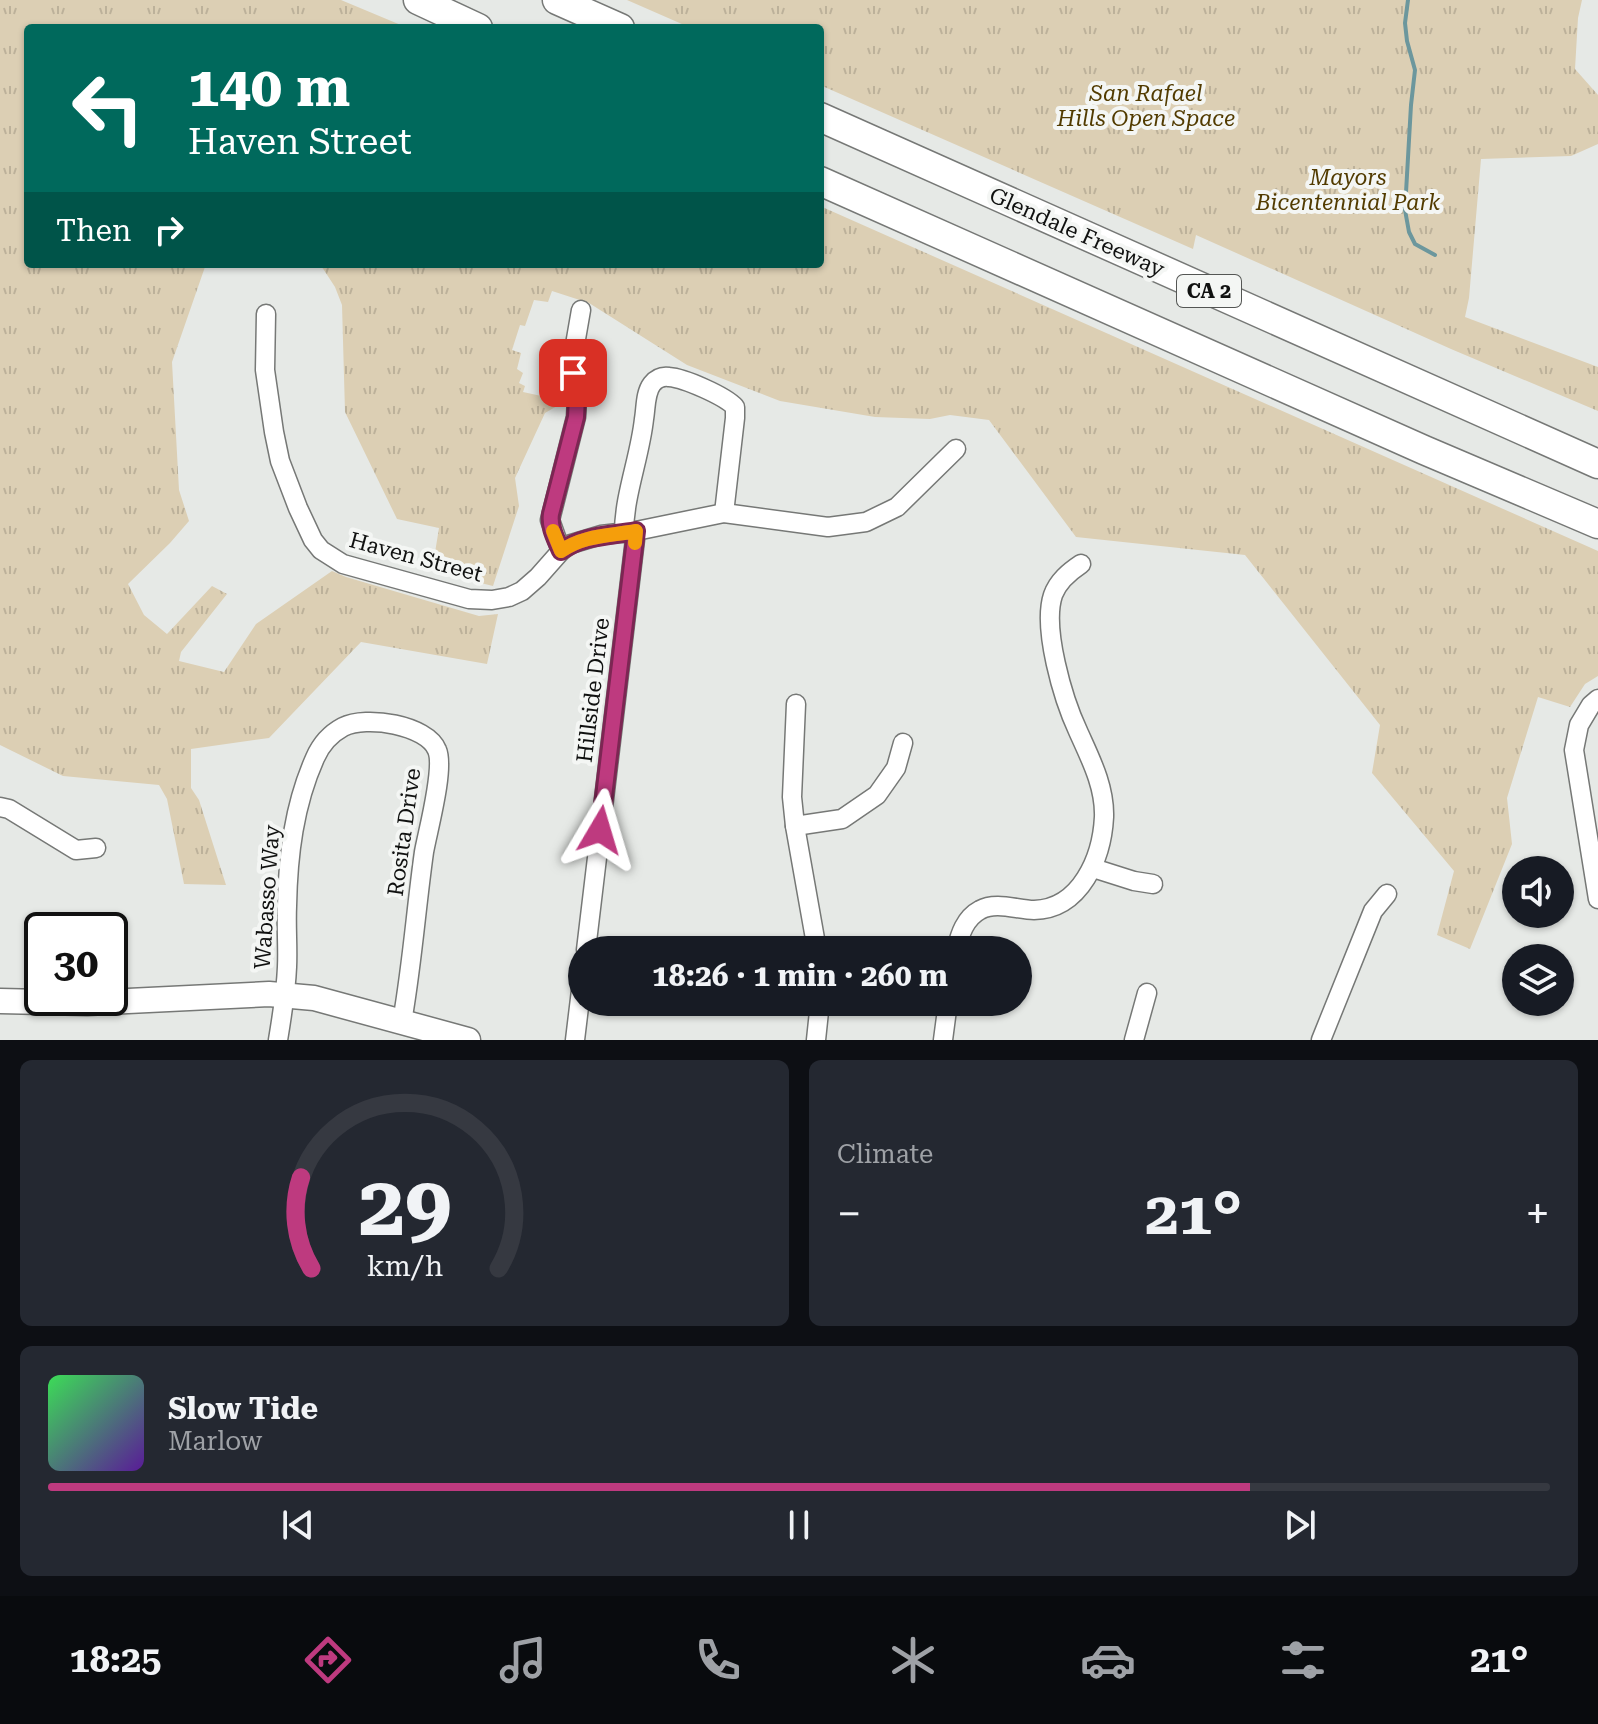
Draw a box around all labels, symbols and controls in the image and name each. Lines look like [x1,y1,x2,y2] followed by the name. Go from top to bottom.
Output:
[188,54,350,120] text: 140 m
[56,56,160,160] icon: left
[1056,81,1235,131] park label: San Rafael Hills Open Space
[188,121,412,163] text: Haven Street
[1255,165,1440,215] park label: Mayors Bicentennial Park
[986,182,1168,282] street label: Glendale Freeway
[147,208,191,252] icon: right
[56,213,131,248] text: Then
[1177,275,1241,307] road number: CA 2
[539,339,607,407] pin
[551,351,595,395] icon: arrive
[347,527,485,587] street label: Haven Street
[572,616,614,764] street label: Hillside Drive
[383,766,425,898] street label: Rosita Drive
[558,788,642,872] position arrow
[249,824,285,970] street label: Wabasso Way
[1502,856,1574,1016] map controls
[1502,856,1574,928] button: sound
[24,912,128,1016] speed limit sign: 30
[1502,944,1574,1016] button: layers
[652,958,948,993] text: 18:26 · 1 min · 260 m
[837,1139,933,1169] text: Climate
[358,1158,451,1255] text: 29
[1145,1178,1242,1249] text: 21°
[837,1188,862,1240] text: −
[1525,1188,1550,1240] text: +
[366,1249,443,1283] text: km/h
[168,1391,318,1426] text: Slow Tide
[168,1426,262,1456] text: Marlow
[276,1503,320,1547] icon: previous
[777,1503,821,1547] icon: pause
[1278,1503,1322,1547] icon: next
[300,1632,356,1688] icon: directions
[495,1632,551,1688] icon: music
[690,1632,746,1688] icon: phone
[885,1632,941,1688] icon: climate
[1080,1632,1136,1688] icon: car
[1275,1632,1331,1688] icon: filters
[69,1639,161,1681] text: 18:25
[1470,1639,1528,1681] text: 21°

